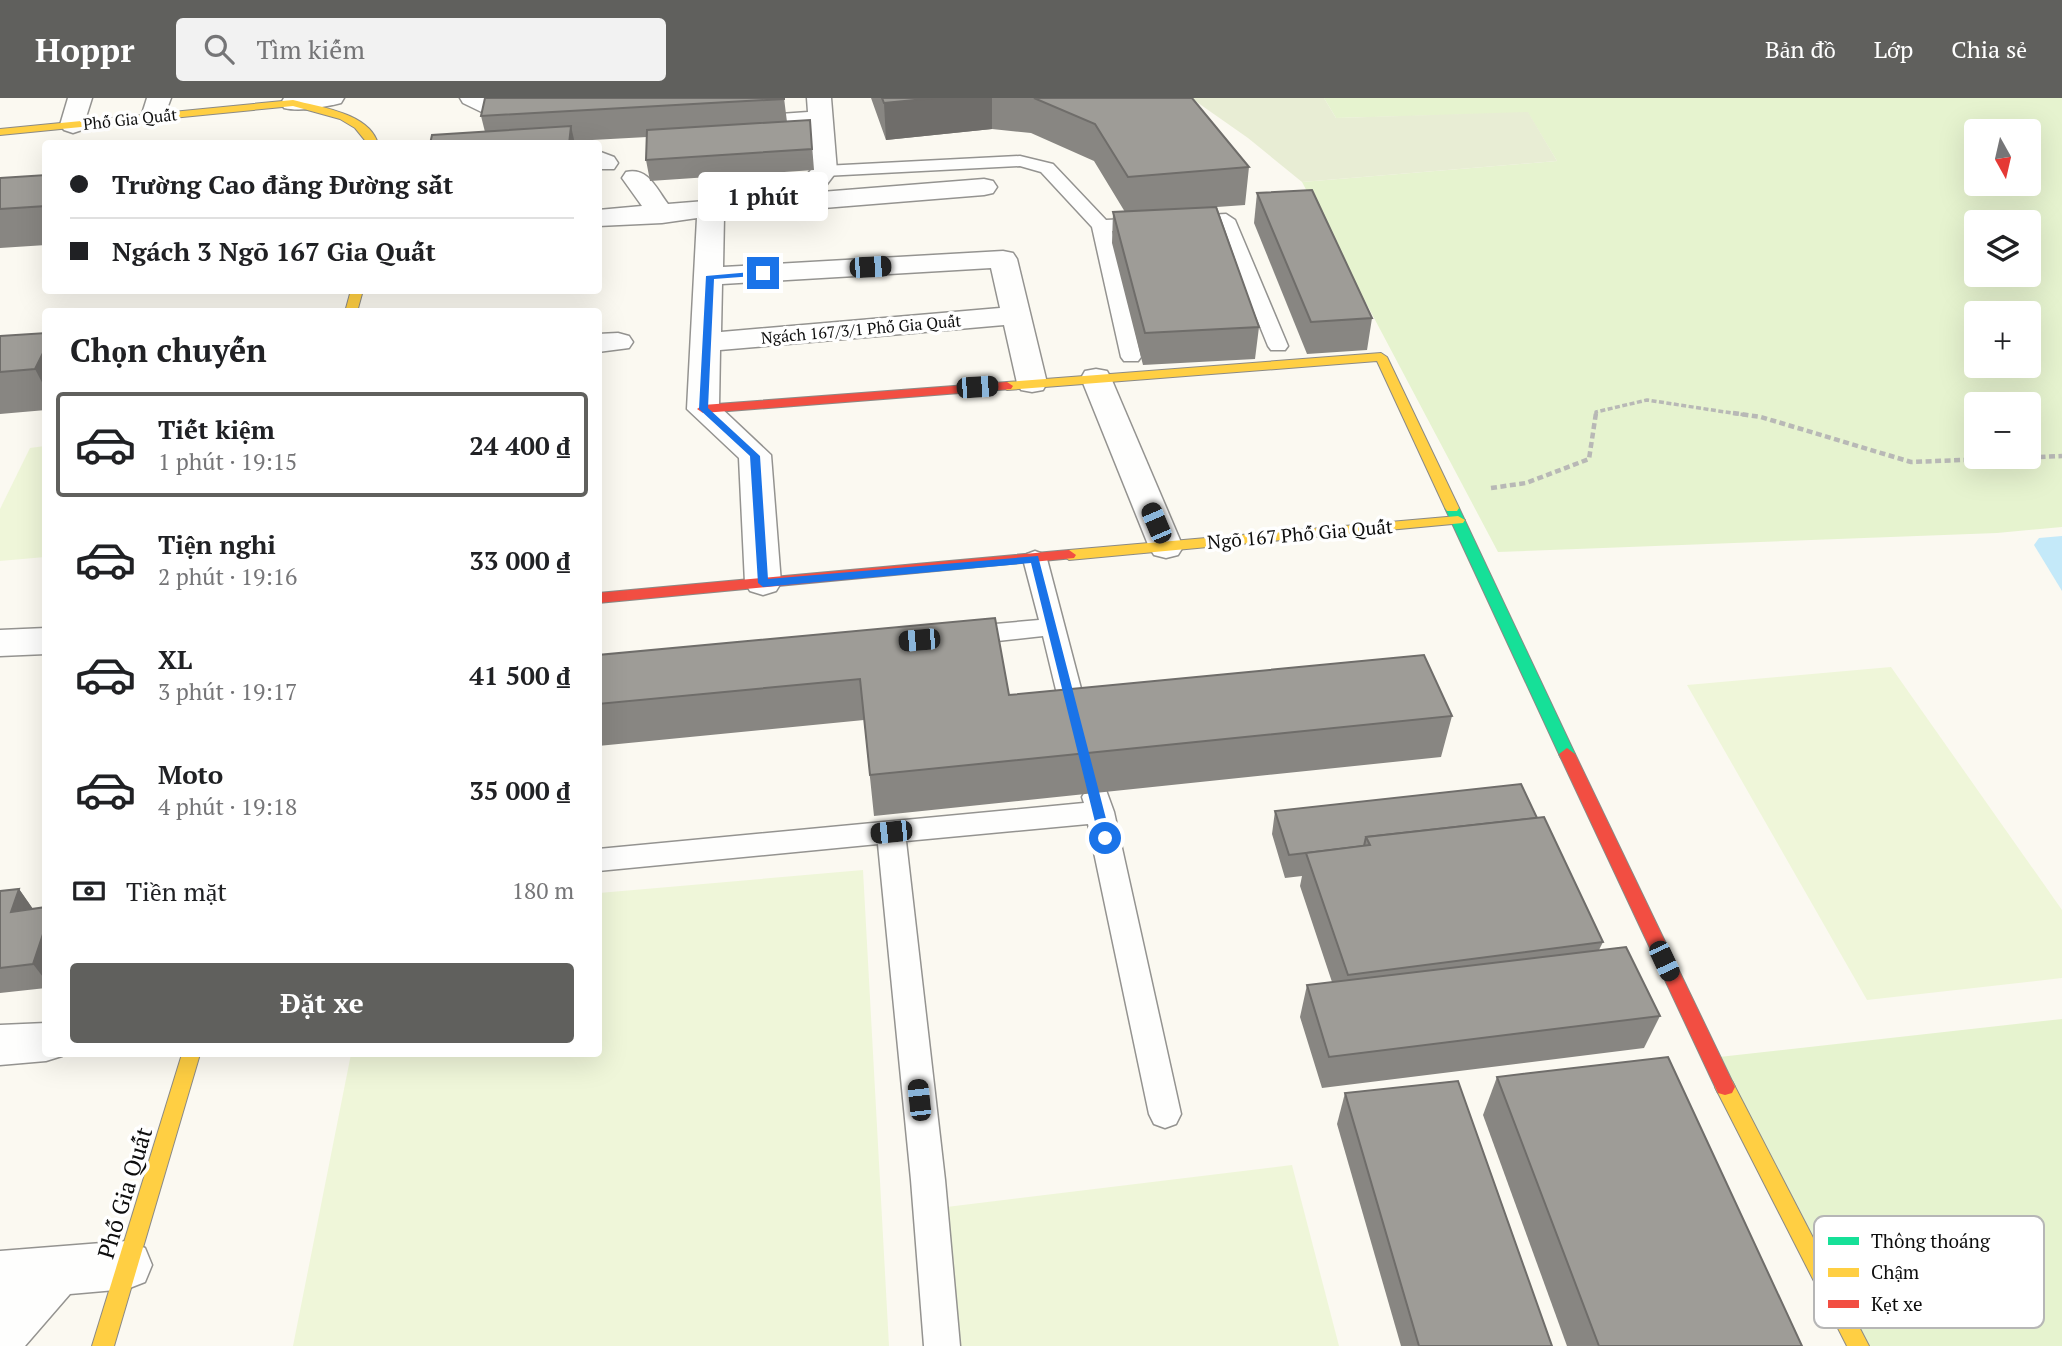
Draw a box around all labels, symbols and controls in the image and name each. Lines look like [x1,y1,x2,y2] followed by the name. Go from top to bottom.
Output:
[176,18,666,81] search box
[35,28,134,71] text: Hoppr
[200,30,238,68] icon: search
[256,32,365,66] text: Tìm kiếm
[1765,33,1836,65] text: Bản đồ
[1874,33,1913,65] text: Lớp
[1951,33,2027,65] text: Chia sẻ
[82,103,178,135] street label: Phố Gia Quất
[1964,119,2040,196] north arrow
[1964,119,2041,469] map controls
[112,167,453,201] text: Trường Cao đẳng Đường sắt
[698,172,828,220] callout: 1 phút
[727,181,799,212] text: 1 phút
[1964,210,2041,287] button: layers
[112,234,436,268] text: Ngách 3 Ngõ 167 Gia Quất
[849,255,892,279] car
[747,257,779,289] route end
[1964,301,2041,378] button: +
[760,309,962,349] street label: Ngách 167/3/1 Phố Gia Quất
[70,329,267,371] text: Chọn chuyến
[956,375,999,399] car
[1964,392,2041,469] button: −
[158,412,275,446] text: Tiết kiệm
[74,413,137,476] icon: car
[469,428,570,462] text: 24 400 ₫
[158,446,297,477] text: 1 phút · 19:15
[1139,500,1174,546] car
[1206,513,1394,554] street label: Ngõ 167 Phố Gia Quất
[158,527,276,561] text: Tiện nghi
[74,528,137,591] icon: car
[469,543,570,577] text: 33 000 ₫
[158,561,297,592] text: 2 phút · 19:16
[898,628,941,652] car
[158,642,192,676] text: XL
[74,643,137,706] icon: car
[469,658,570,692] text: 41 500 ₫
[158,676,297,707] text: 3 phút · 19:17
[158,757,223,791] text: Moto
[74,758,137,821] icon: car
[469,773,570,807] text: 35 000 ₫
[158,791,297,822] text: 4 phút · 19:18
[870,819,913,845] car
[1089,822,1121,854] route start
[70,872,108,910] icon: cash
[126,874,227,908] text: Tiền mặt
[512,875,574,906] text: 180 m
[1646,938,1683,984] car
[70,963,574,1043] button: Đặt xe
[907,1078,932,1122] car
[90,1123,159,1262] street label: Phố Gia Quất
[1814,1216,2044,1328] legend
[1871,1228,1991,1253] text: Thông thoáng
[1871,1259,1920,1284] text: Chậm
[1871,1291,1923,1316] text: Kẹt xe

